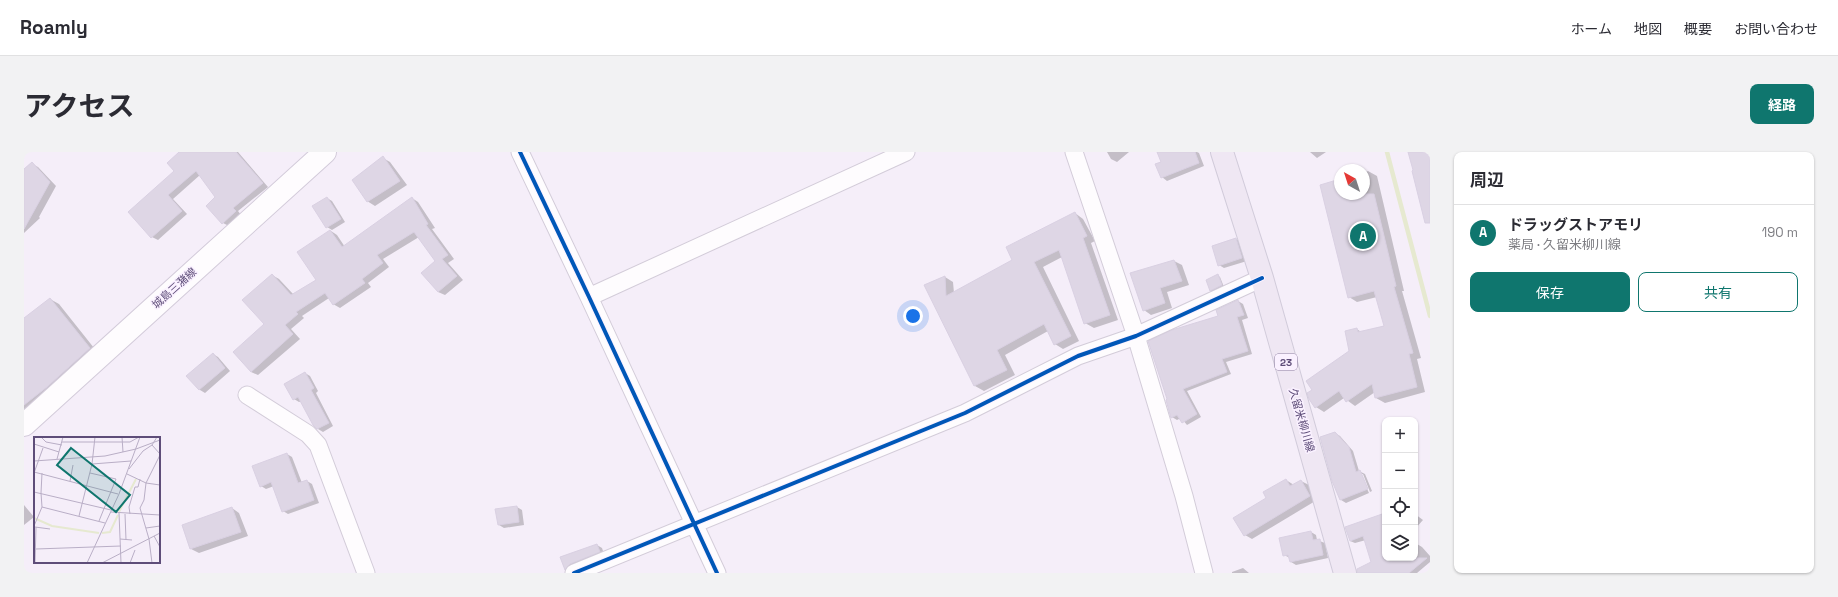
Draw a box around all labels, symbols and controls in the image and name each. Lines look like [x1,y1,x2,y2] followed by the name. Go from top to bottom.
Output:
[20,15,88,40] text: Roamly
[1570,20,1612,38] text: ホーム
[1634,20,1662,38] text: 地図
[1684,20,1712,38] text: 概要
[1734,20,1818,38] text: お問い合わせ
[1750,84,1814,124] button: 経路
[24,88,135,124] text: アクセス
[1334,164,1370,200] north arrow
[1470,169,1504,191] text: 周辺
[1508,215,1643,234] text: ドラッグストアモリ
[1350,221,1376,251] pin: A
[1479,224,1487,241] text: A
[1762,224,1798,241] text: 190 m
[1508,236,1621,253] text: 薬局 · 久留米柳川線
[149,264,199,312] street label: 城島三潴線
[1470,272,1630,312] button: 保存
[1638,272,1798,312] button: 共有
[903,306,923,326] your location
[1275,354,1297,370] road number: 23
[1286,386,1318,454] street label: 久留米柳川線
[1382,417,1418,561] map controls
[1382,417,1418,453] button: +
[34,437,160,563] inset map
[1382,453,1418,489] button: −
[1382,489,1418,525] button: locate
[1382,525,1418,561] button: layers

